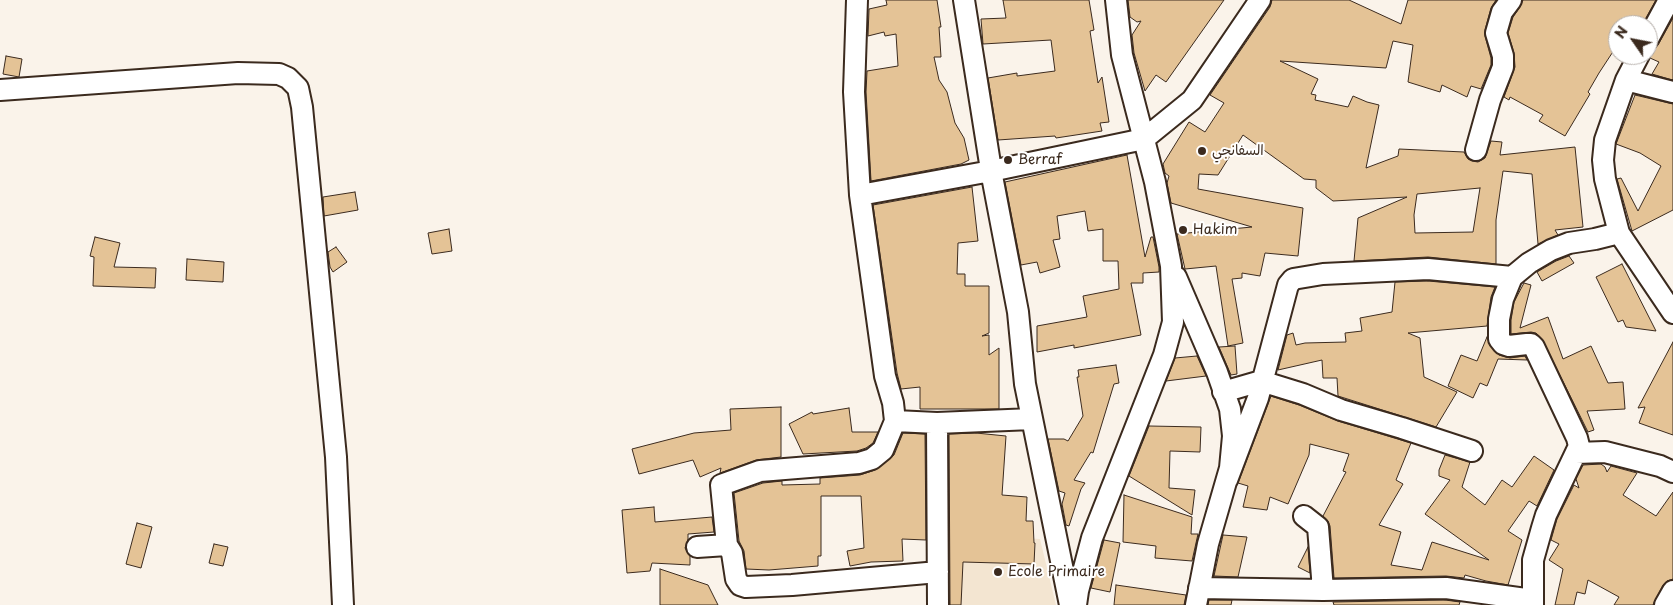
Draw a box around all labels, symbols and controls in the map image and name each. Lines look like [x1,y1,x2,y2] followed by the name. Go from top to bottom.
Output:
[1608,15,1658,65] north arrow
[1609,22,1633,42] text: N
[1212,143,1264,159] place label: السفانجي
[1196,145,1208,157] marker: السفانجي
[1018,152,1062,168] place label: Berraf
[1002,154,1014,166] marker: Berraf
[1193,222,1237,238] place label: Hakim
[1177,224,1189,236] marker: Hakim
[1008,564,1105,580] place label: Ecole Primaire
[992,566,1004,578] marker: Ecole Primaire

